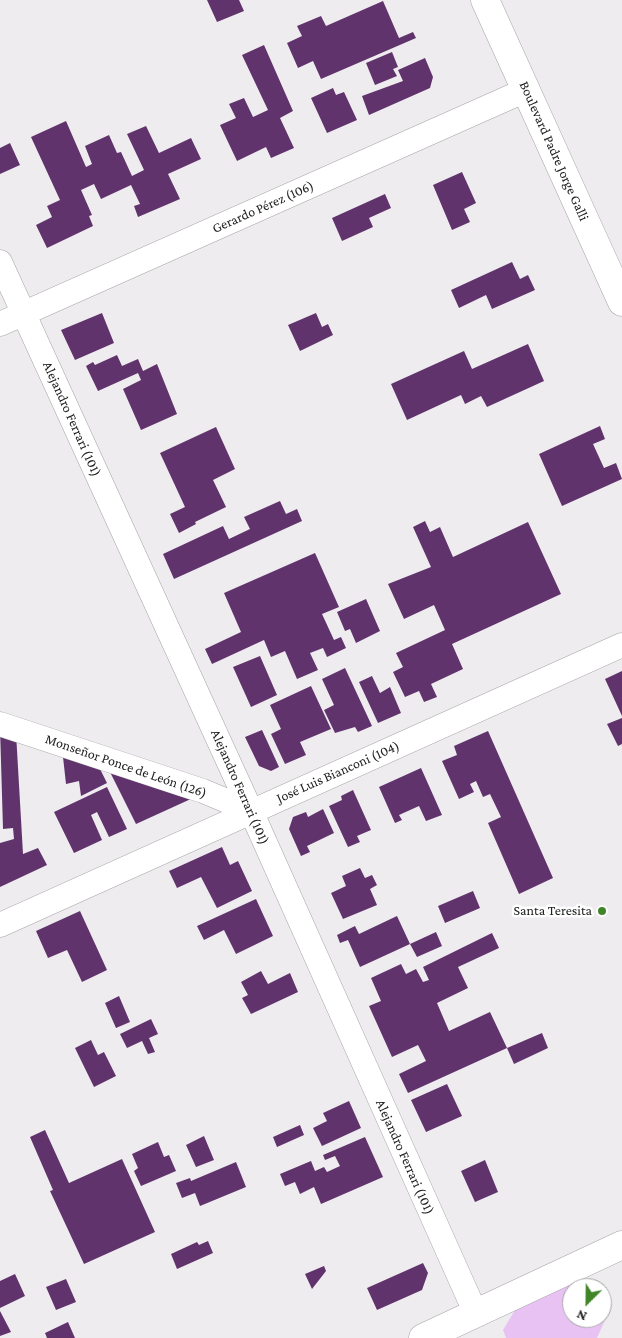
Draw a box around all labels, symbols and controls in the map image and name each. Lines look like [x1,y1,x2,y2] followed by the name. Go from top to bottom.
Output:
[516,79,592,223] street label: Boulevard Padre Jorge Galli
[210,177,316,237] street label: Gerardo Pérez (106)
[39,359,105,479] street label: Alejandro Ferrari (101)
[207,727,273,847] street label: Alejandro Ferrari (101)
[43,730,209,802] street label: Monseñor Ponce de León (126)
[274,737,402,807] street label: José Luis Bianconi (104)
[514,903,592,919] place label: Santa Teresita
[596,905,608,917] marker: Santa Teresita
[372,1097,438,1217] street label: Alejandro Ferrari (101)
[562,1278,612,1328] north arrow
[574,1307,589,1325] text: N

